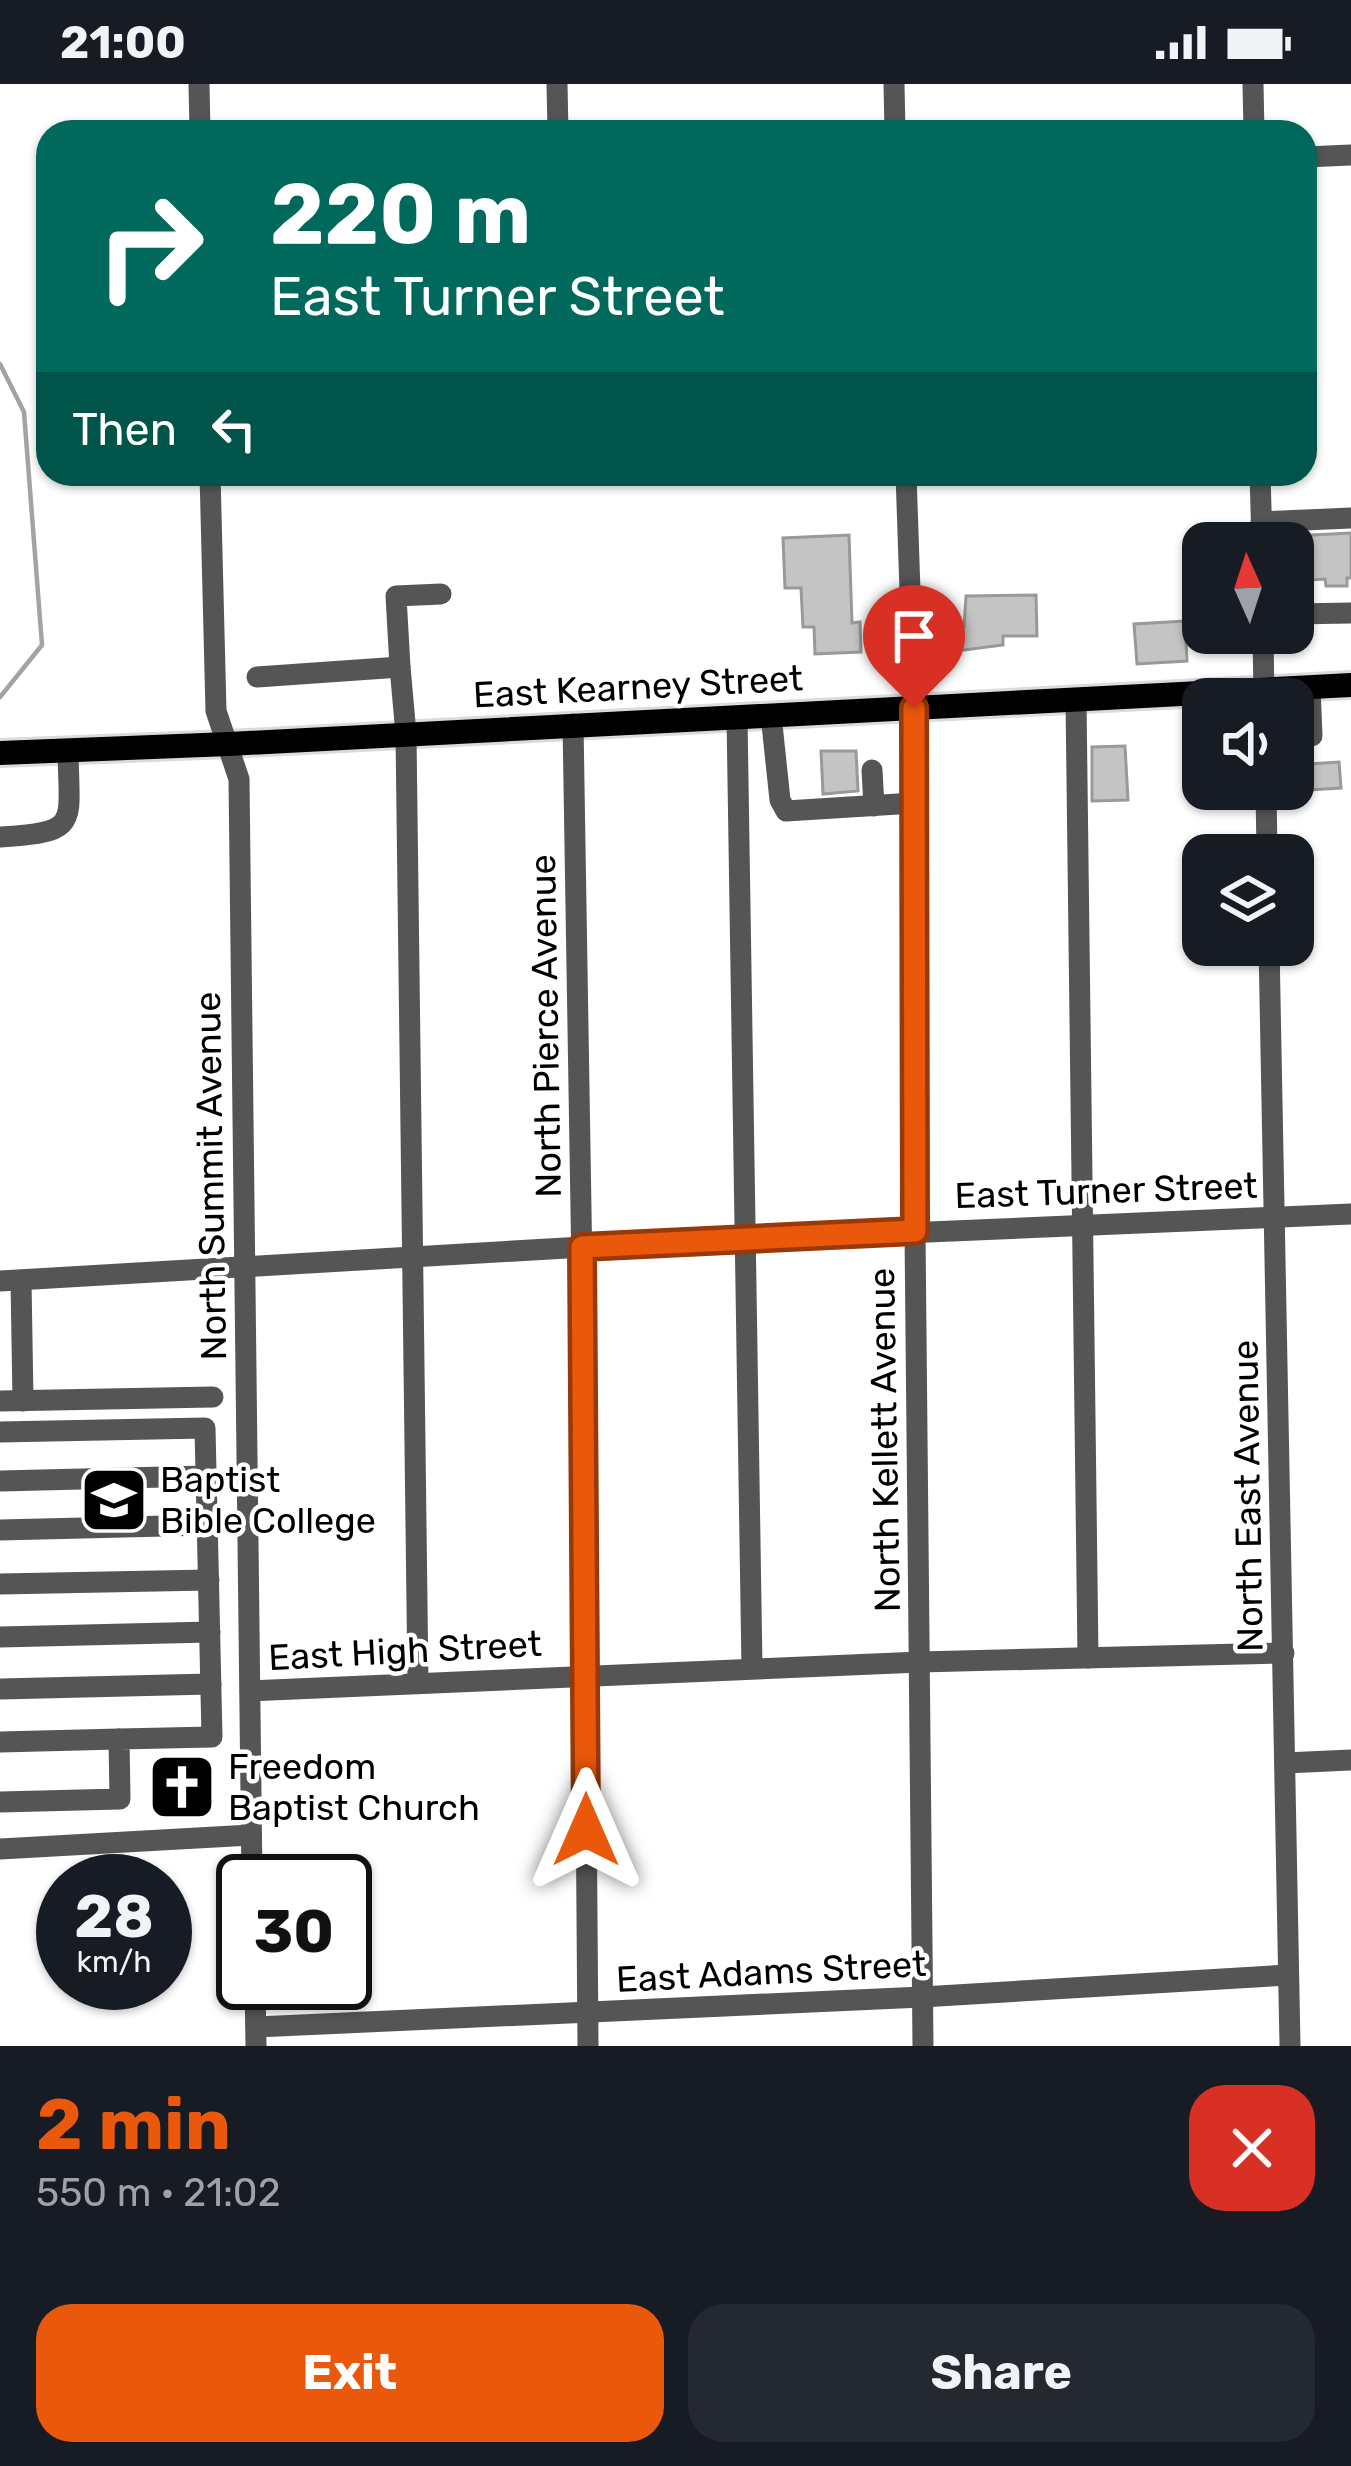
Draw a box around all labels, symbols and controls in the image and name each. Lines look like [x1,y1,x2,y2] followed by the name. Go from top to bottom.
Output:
[60,16,186,69] text: 21:00
[270,164,531,264] text: 220 m
[72,168,228,324] icon: right
[270,265,725,329] text: East Turner Street
[201,396,267,462] icon: left
[72,403,177,456] text: Then
[1182,522,1314,654] north arrow
[1182,522,1314,966] map controls
[863,585,965,708] pin
[881,603,947,669] icon: arrive
[472,656,804,717] street label: East Kearney Street
[1182,678,1314,810] button: sound
[1182,834,1314,966] button: layers
[521,854,570,1198] street label: North Pierce Avenue
[186,991,235,1361] street label: North Summit Avenue
[954,1164,1258,1217] street label: East Turner Street
[860,1267,909,1613] street label: North Kellett Avenue
[1223,1340,1272,1652] street label: North East Avenue
[160,1458,376,1542] place label: Baptist Bible College
[79,1465,149,1535] school or university icon: Baptist Bible College
[267,1622,543,1679] street label: East High Street
[228,1745,480,1829] place label: Freedom Baptist Church
[147,1752,217,1822] church icon: Freedom Baptist Church
[523,1767,649,1893] position arrow
[216,1854,372,2010] speed limit sign: 30
[74,1881,154,1952] text: 28
[615,1942,927,2001] street label: East Adams Street
[77,1944,151,1980] text: km/h
[36,2082,231,2167] text: 2 min
[1189,2085,1315,2211] button: close
[36,2170,281,2216] text: 550 m · 21:02
[36,2304,664,2442] button: Exit
[688,2304,1315,2442] button: Share

